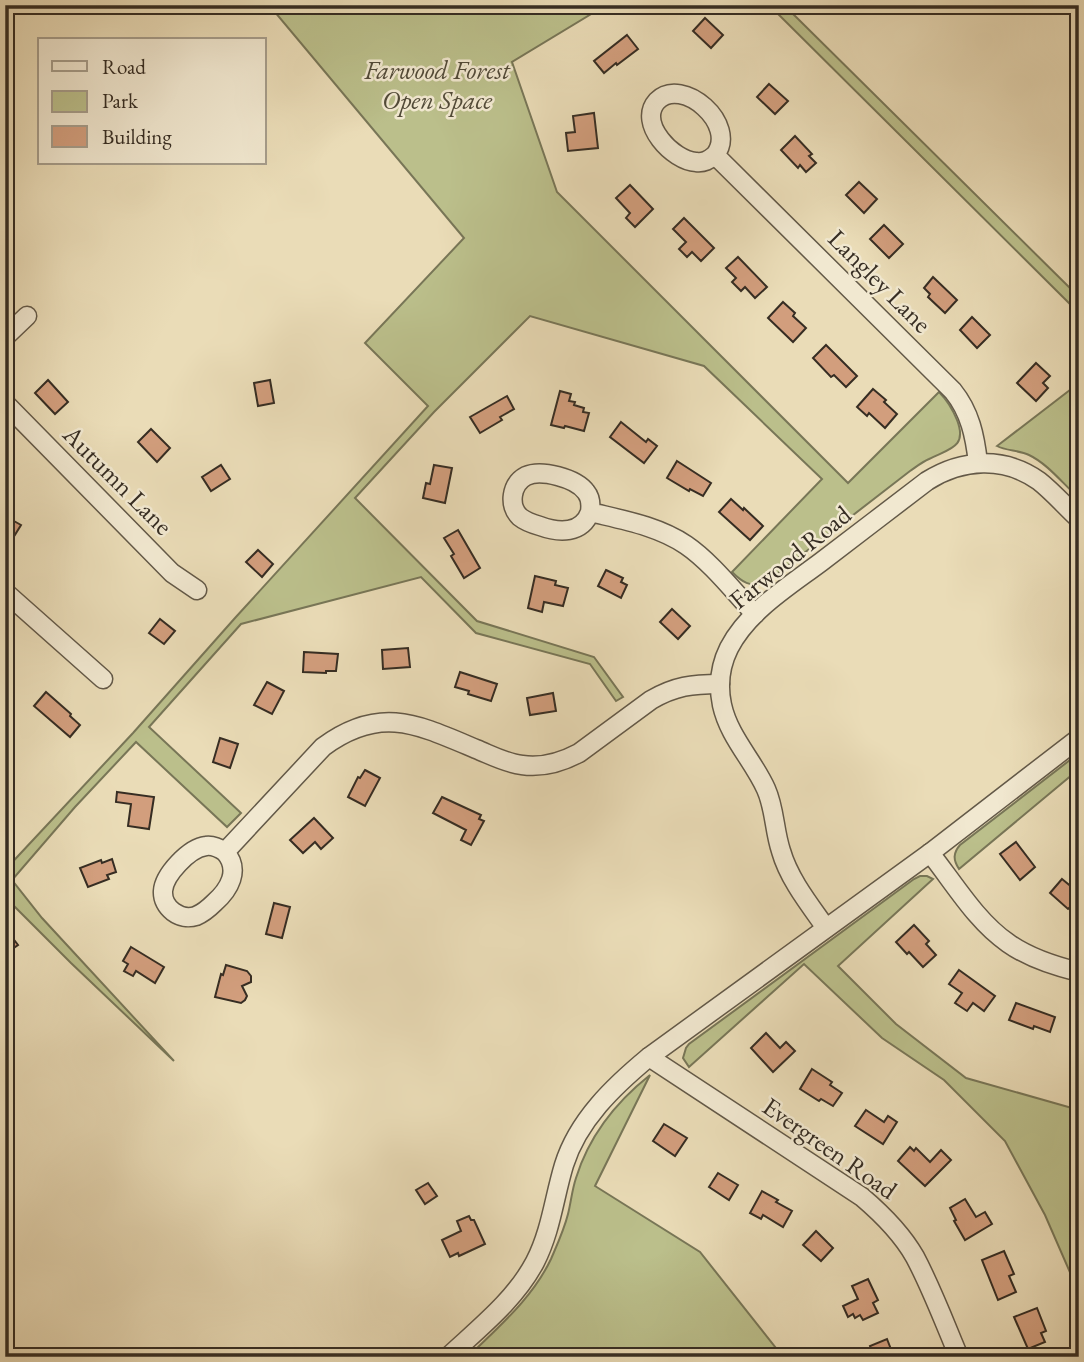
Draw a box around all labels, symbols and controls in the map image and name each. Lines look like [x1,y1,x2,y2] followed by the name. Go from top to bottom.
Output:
[38,38,266,164] legend
[102,53,146,80] text: Road
[363,53,511,117] park label: Farwood Forest Open Space
[102,87,139,114] text: Park
[102,123,172,150] text: Building
[821,222,939,340] street label: Langley Lane
[55,417,180,542] street label: Autumn Lane
[722,497,859,617] street label: Farwood Road
[756,1089,905,1207] street label: Evergreen Road

